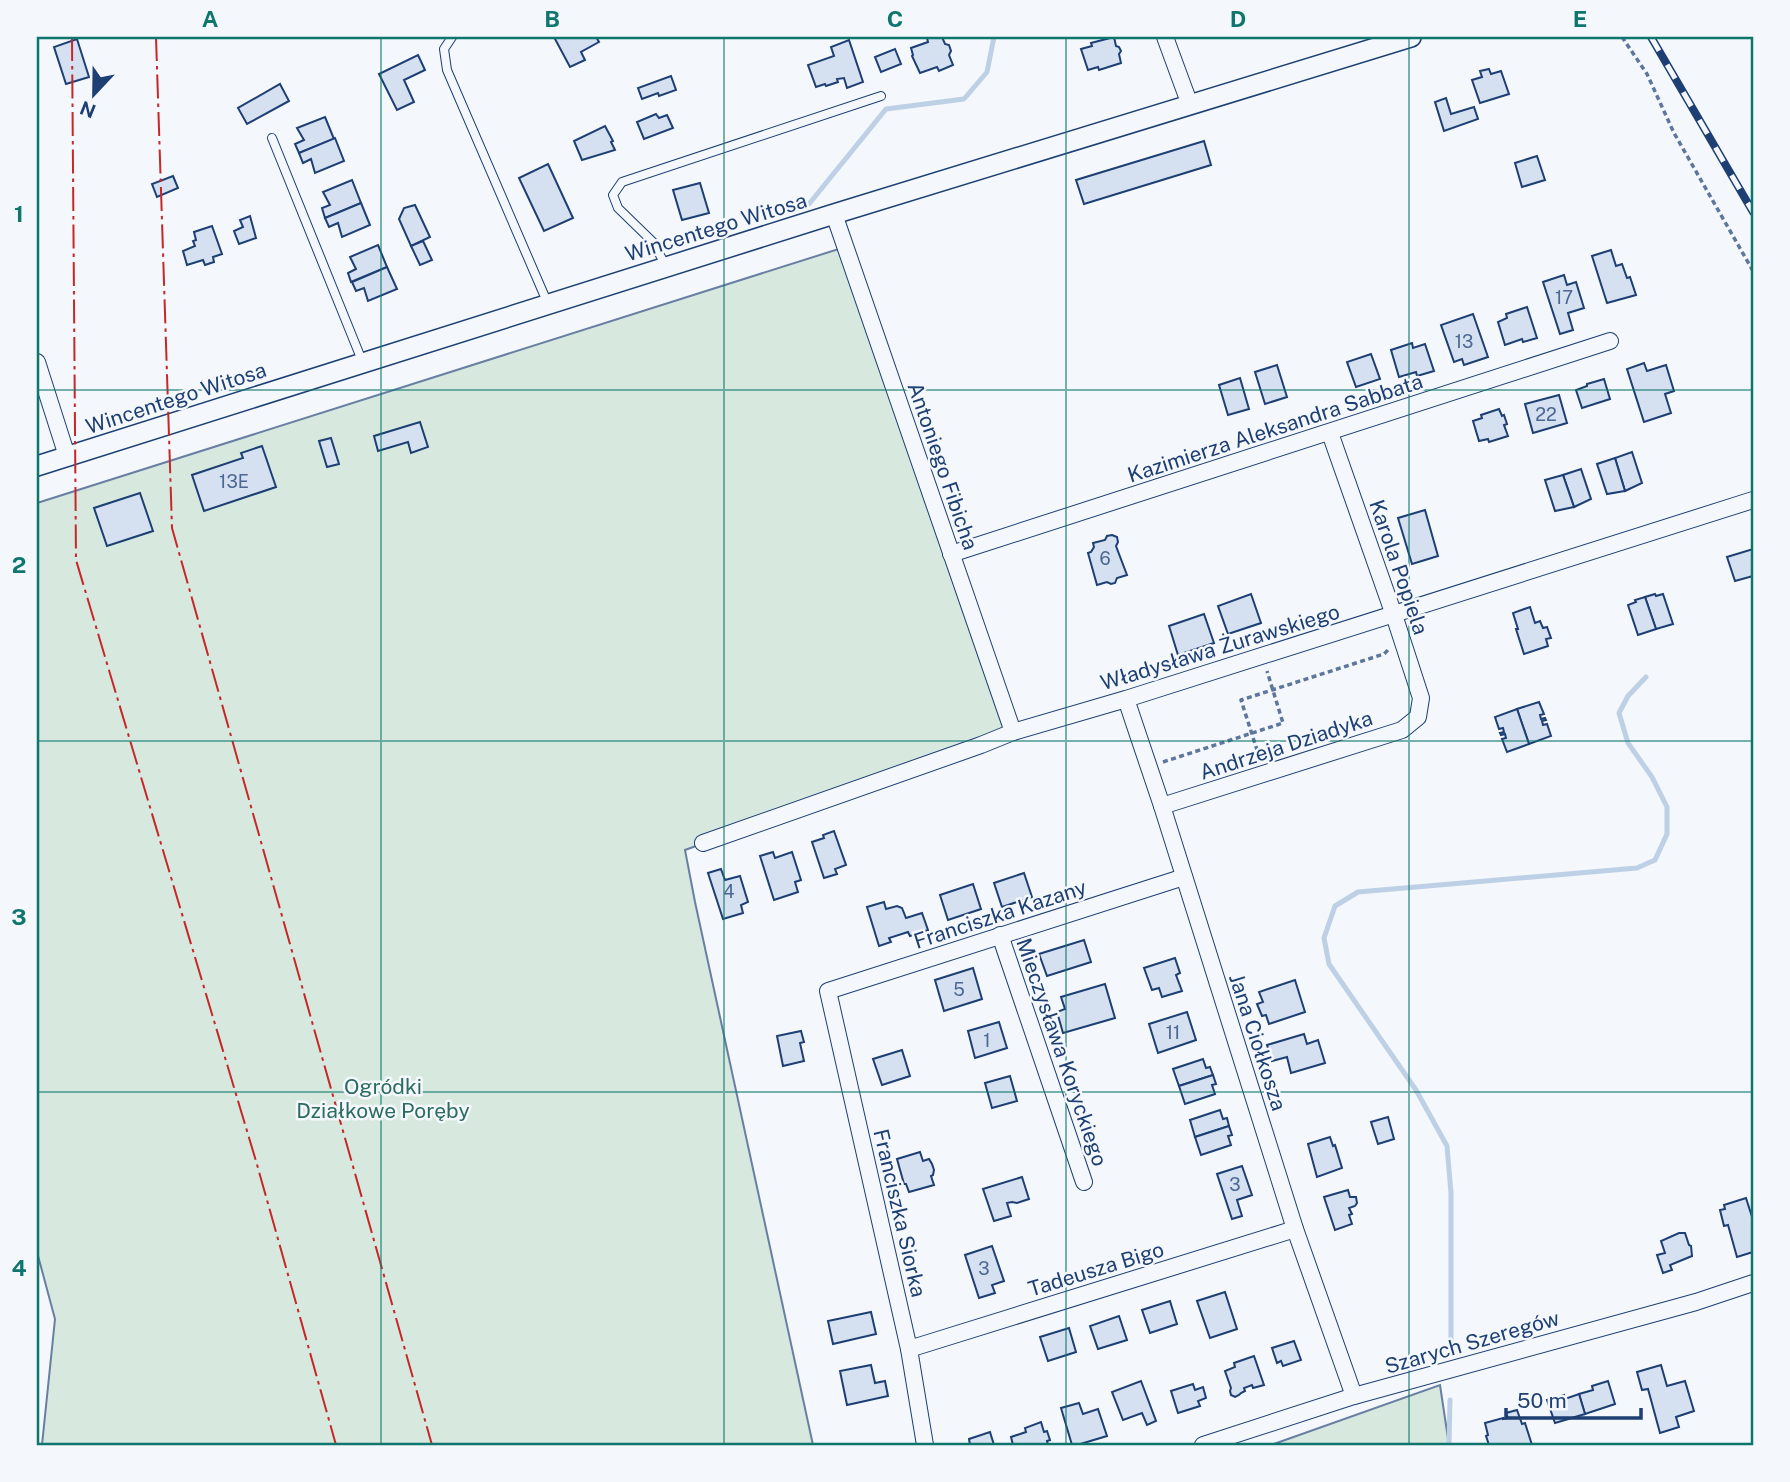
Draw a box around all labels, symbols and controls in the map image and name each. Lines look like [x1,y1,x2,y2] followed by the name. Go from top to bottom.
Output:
[202,5,219,32] text: A
[544,5,560,32] text: B
[887,5,903,32] text: C
[1230,5,1246,32] text: D
[1573,5,1587,32] text: E
[60,60,130,130] north arrow
[77,97,99,123] text: N
[622,188,810,266] street label: Wincentego Witosa
[14,200,24,227] text: 1
[1555,287,1573,308] house number: 17
[1455,331,1473,352] house number: 13
[83,357,269,439] street label: Wincentego Witosa
[1124,368,1426,488] street label: Kazimierza Aleksandra Sabbata
[903,379,983,553] street label: Antoniego Fibicha
[1535,404,1557,425] house number: 22
[219,471,249,492] house number: 13E
[1364,496,1434,638] street label: Karola Popiela
[1099,548,1111,569] house number: 6
[12,551,26,578] text: 2
[1097,599,1343,695] street label: Władysława Żurawskiego
[1196,705,1376,785] street label: Andrzeja Dziadyka
[911,874,1089,954] street label: Franciszka Kazany
[723,881,735,902] house number: 4
[11,903,27,930] text: 3
[1011,935,1113,1169] street label: Mieczysława Koryckiego
[1224,970,1292,1114] street label: Jana Ciołkosza
[953,979,965,1000] house number: 5
[1166,1022,1180,1043] house number: 11
[983,1030,991,1051] house number: 1
[296,1074,470,1123] park label: Ogródki Działkowe Poręby
[868,1126,932,1300] street label: Franciszka Siorka
[1229,1174,1241,1195] house number: 3
[1025,1236,1167,1302] street label: Tadeusza Bigo
[11,1254,27,1281] text: 4
[978,1258,990,1279] house number: 3
[1382,1305,1562,1379] street label: Szarych Szeregów
[1506,1377,1641,1421] scale bar
[1517,1388,1567,1413] text: 50 m

